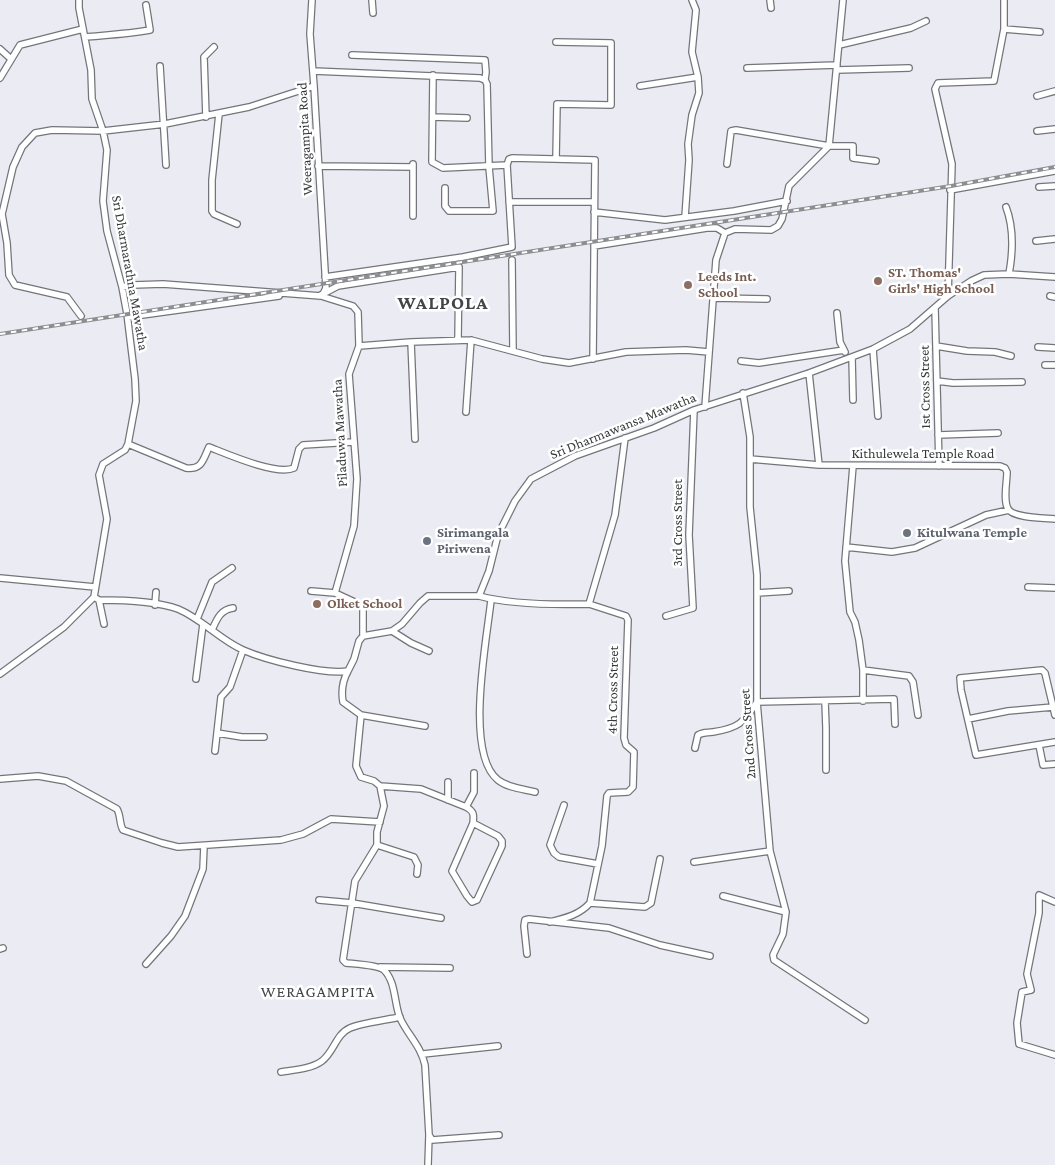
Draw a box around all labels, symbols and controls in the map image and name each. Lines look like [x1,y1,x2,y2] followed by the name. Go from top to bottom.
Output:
[294,82,316,196] street label: Weeragampita Road
[108,194,152,352] street label: Sri Dharmarathna Mawatha
[888,265,994,298] place label: ST. Thomas' Girls' High School
[698,269,756,302] place label: Leeds Int. School
[872,275,884,287] marker: ST. Thomas' Girls' High School
[682,279,694,291] marker: Leeds Int. School
[397,292,489,314] district label: WALPOLA
[916,345,934,429] street label: 1st Cross Street
[329,378,351,488] street label: Piladuwa Mawatha
[548,389,698,463] street label: Sri Dharmawansa Mawatha
[852,446,994,462] street label: Kithulewela Temple Road
[670,479,686,567] street label: 3rd Cross Street
[437,525,509,558] place label: Sirimangala Piriwena
[917,525,1027,541] place label: Kitulwana Temple
[901,527,913,539] marker: Kitulwana Temple
[421,535,433,547] marker: Sirimangala Piriwena
[327,596,402,612] place label: Olket School
[311,598,323,610] marker: Olket School
[604,646,622,734] street label: 4th Cross Street
[736,688,760,780] street label: 2nd Cross Street
[259,982,377,1002] district label: WERAGAMPITA

